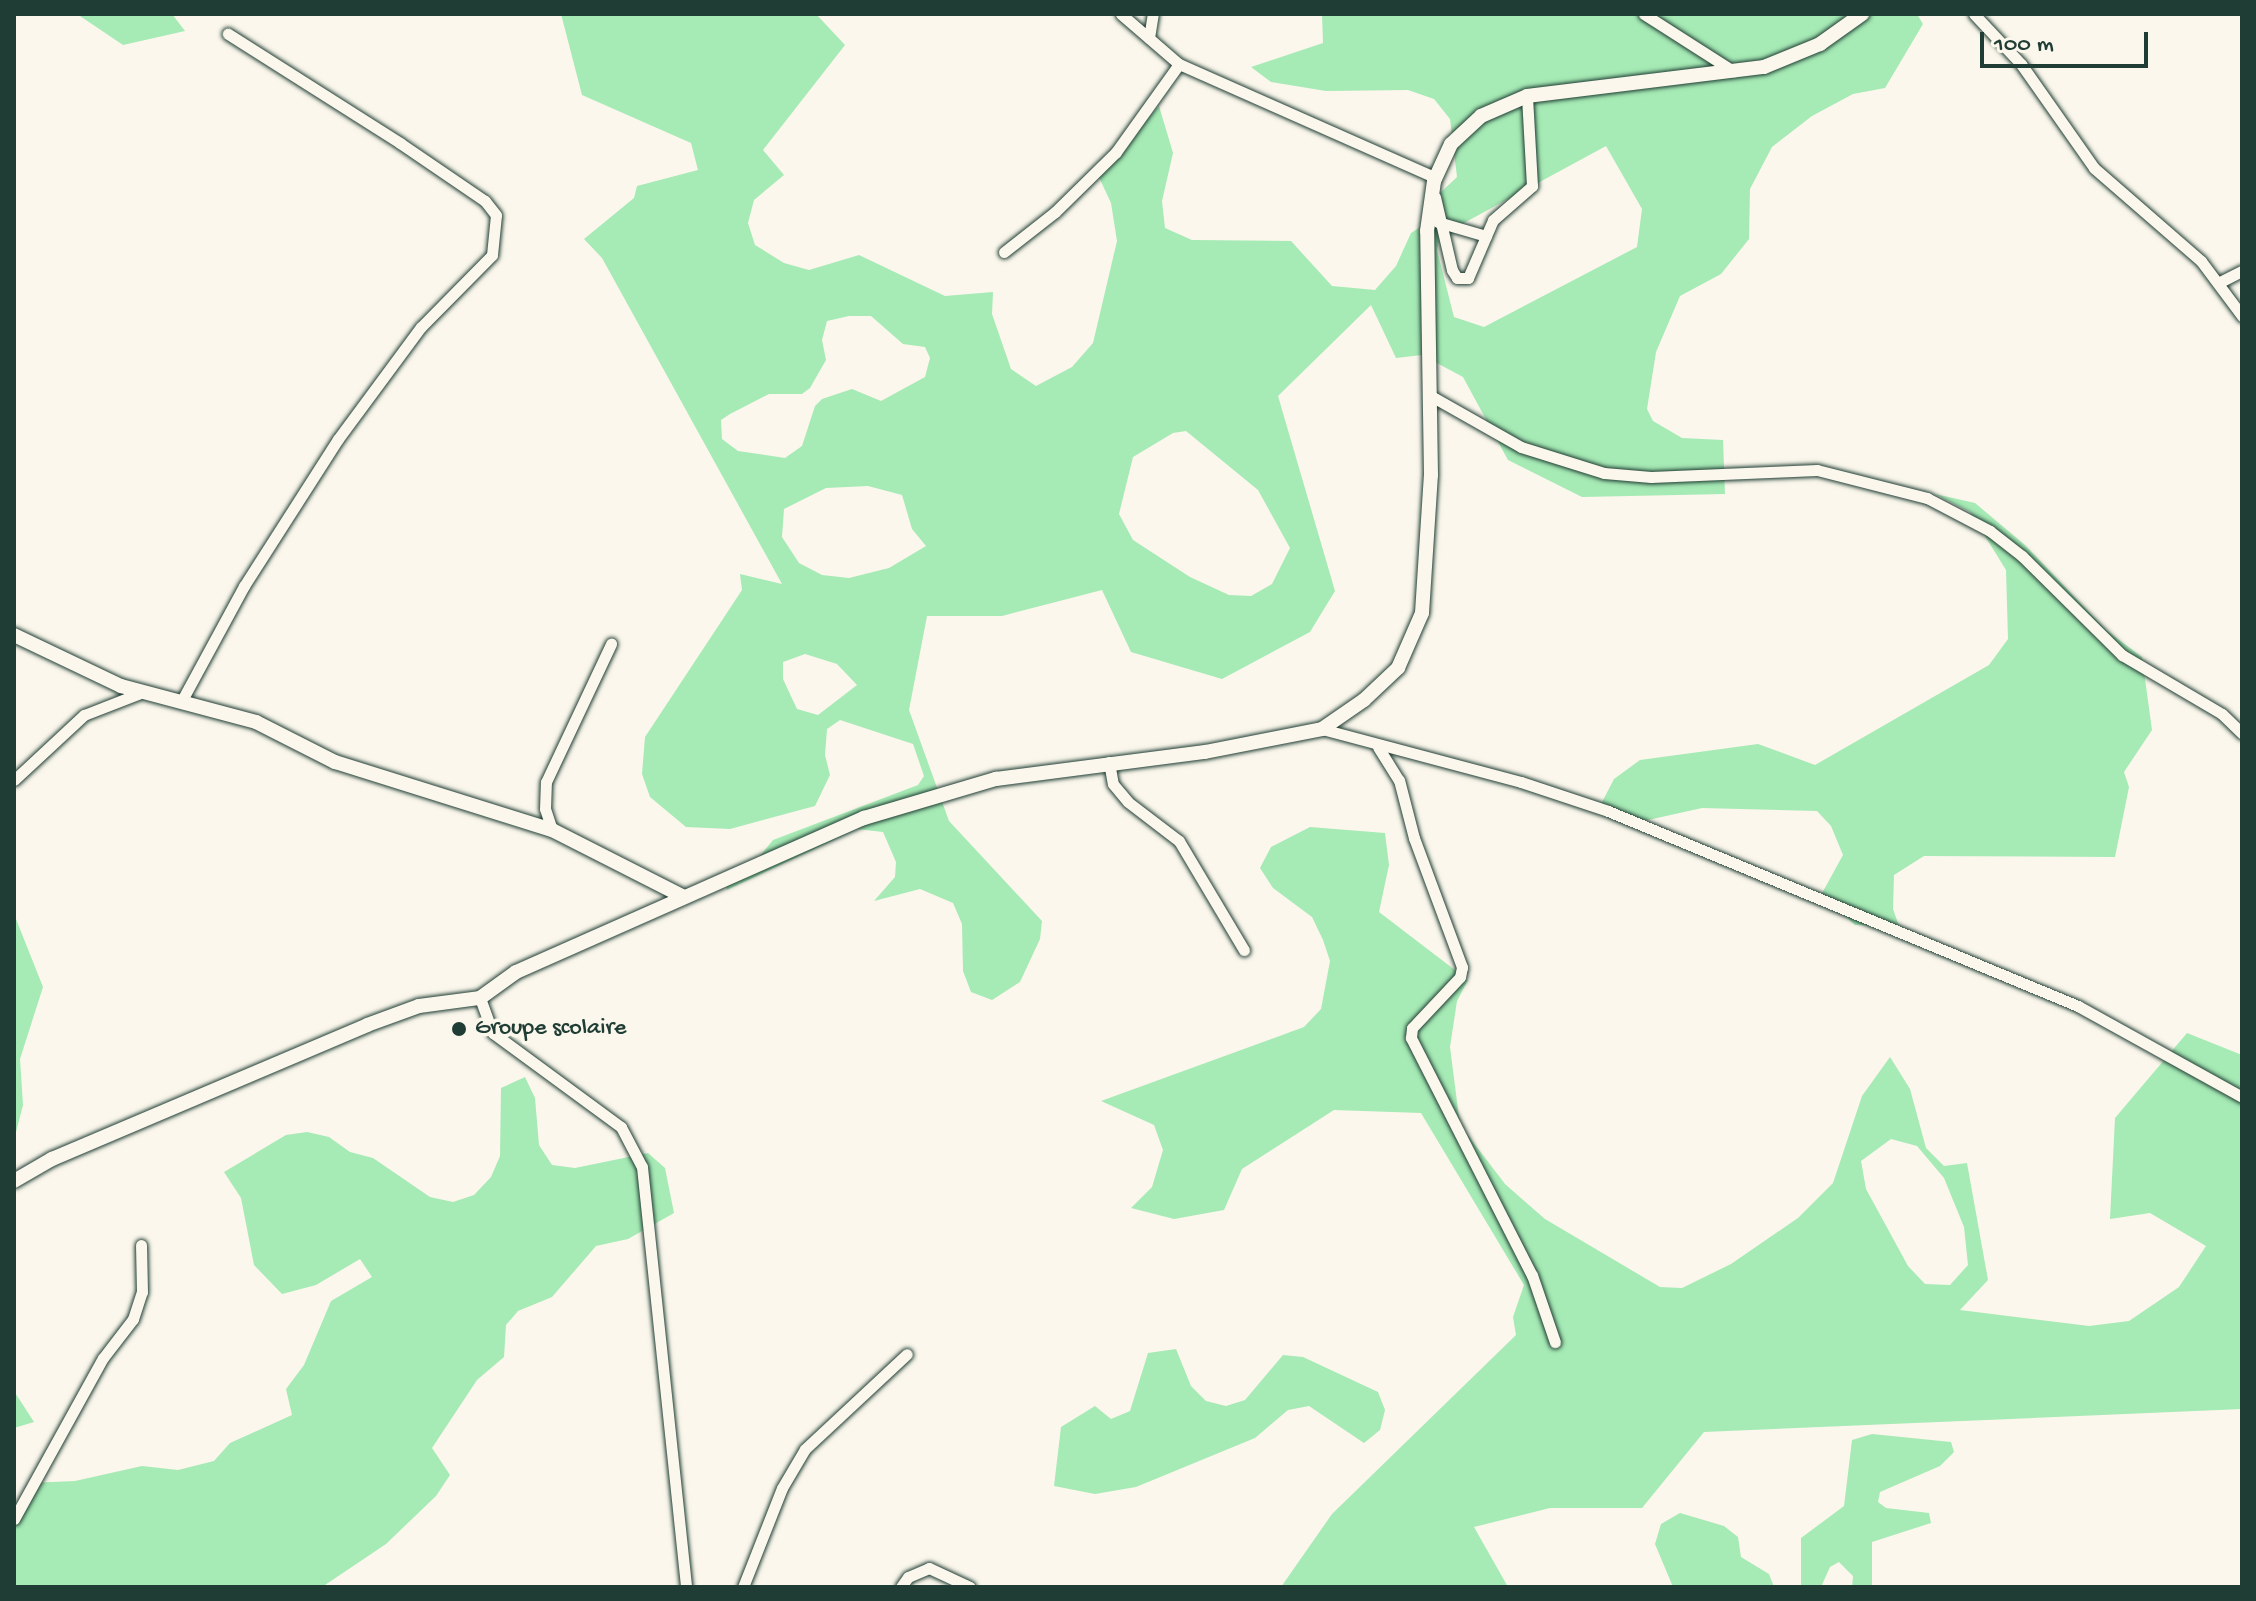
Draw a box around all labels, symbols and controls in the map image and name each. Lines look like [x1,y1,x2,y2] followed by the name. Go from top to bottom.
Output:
[1984,16,2152,66] scale bar
[1994,31,2054,60] text: 100 m
[475,1015,626,1043] place label: Groupe scolaire
[450,1020,468,1038] marker: Groupe scolaire

